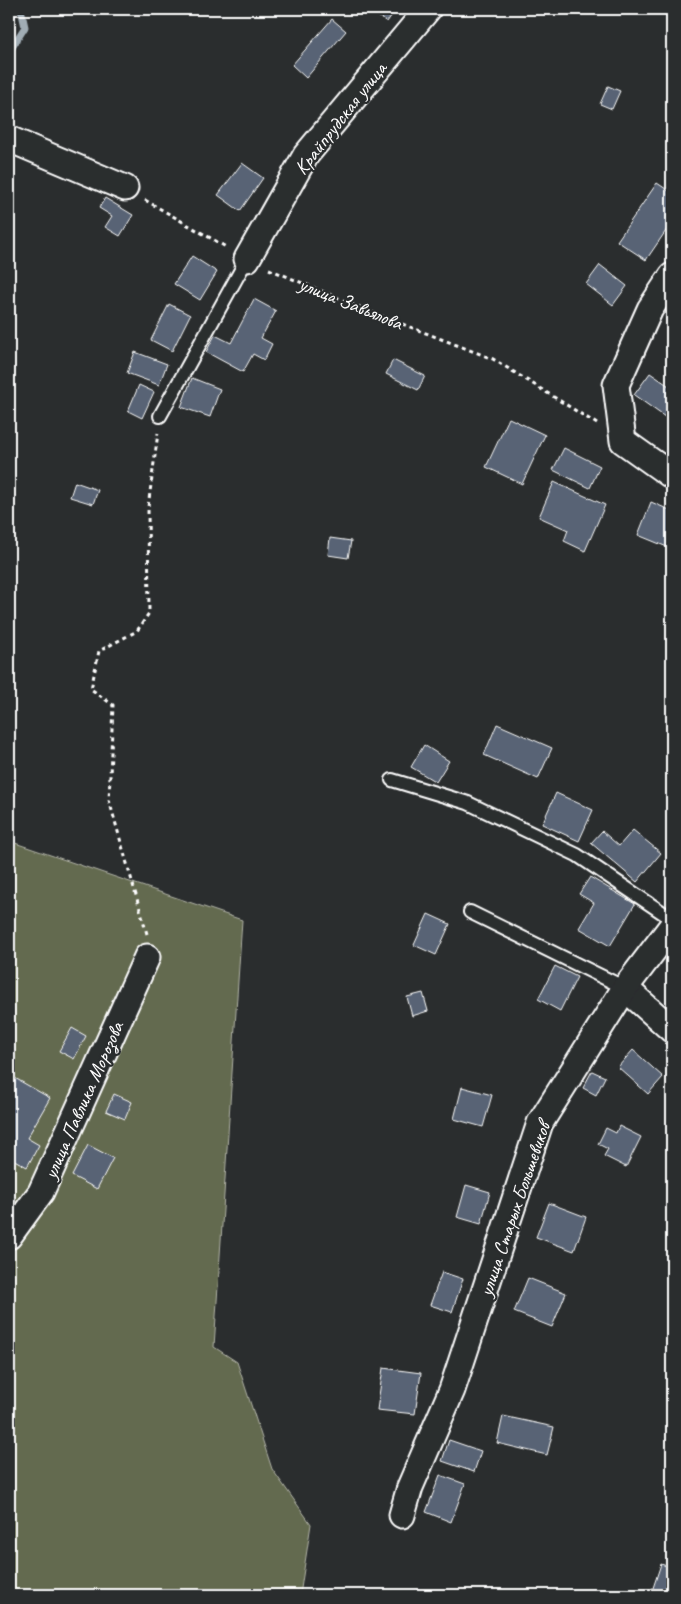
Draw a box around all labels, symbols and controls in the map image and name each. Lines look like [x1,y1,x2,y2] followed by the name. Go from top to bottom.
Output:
[289,56,393,180] street label: Крайпрудская улица
[294,271,407,336] street label: улица Завьялова
[37,1017,131,1184] street label: улица Павлика Морозова
[473,1114,558,1300] street label: улица Старых Большевиков

